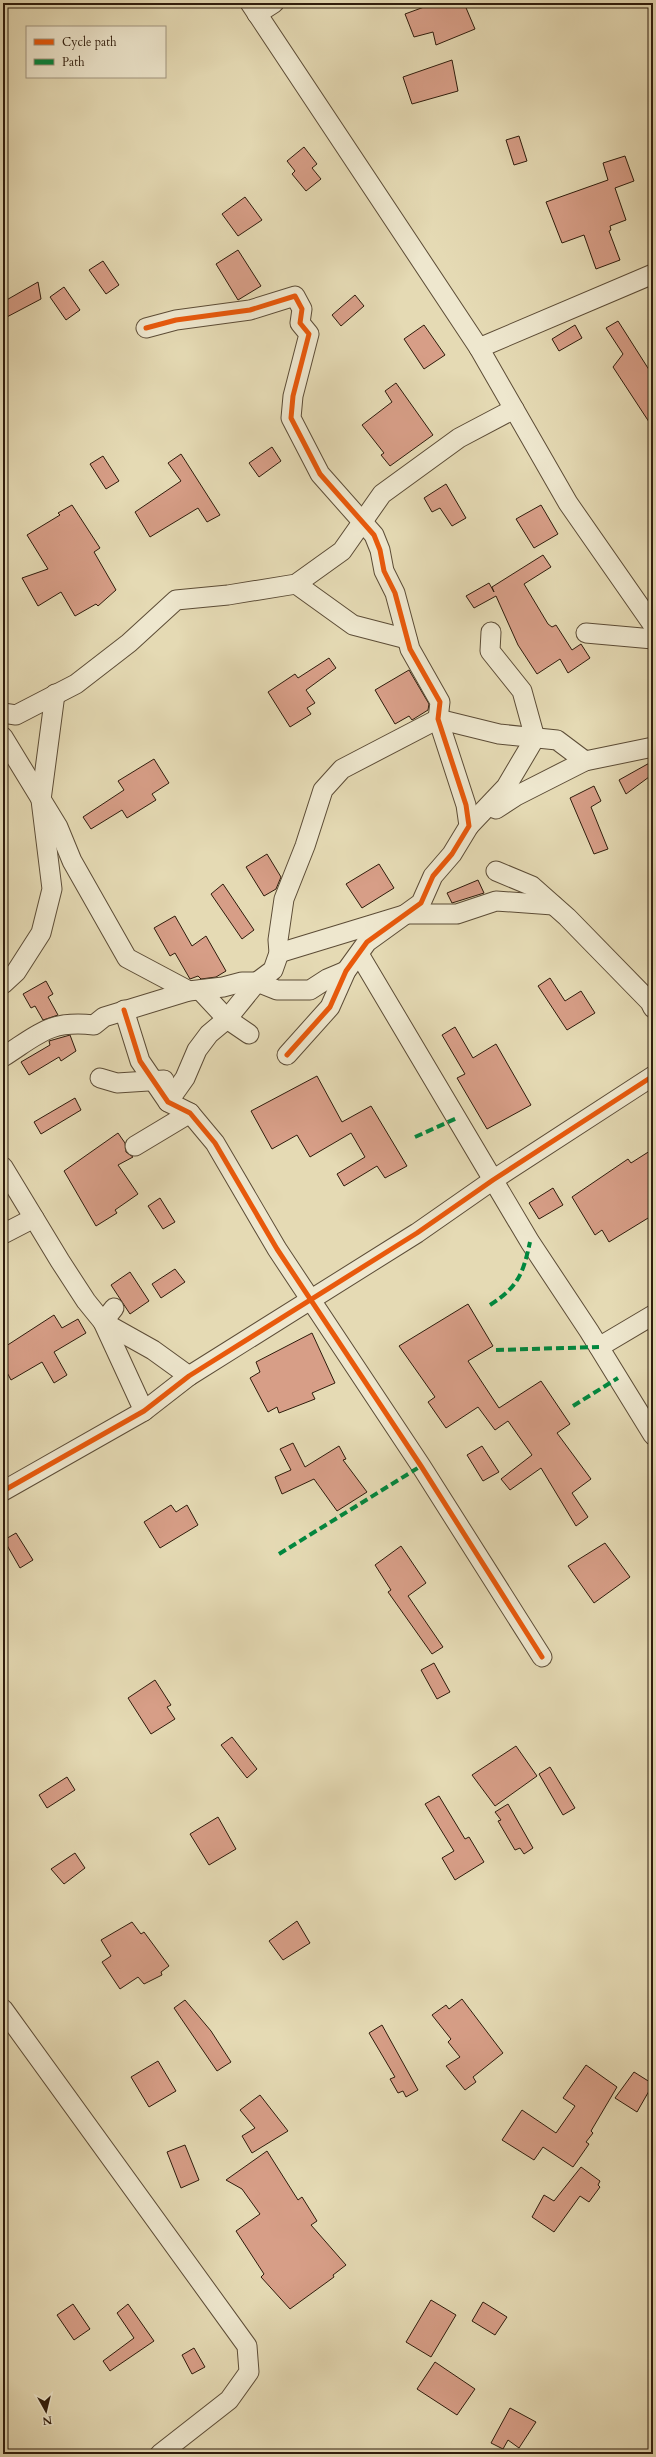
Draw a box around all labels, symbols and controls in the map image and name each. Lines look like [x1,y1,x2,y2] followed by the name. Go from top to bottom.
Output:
[26,26,166,78] legend
[62,34,117,50] text: Cycle path
[62,54,85,70] text: Path
[26,2391,66,2431] north arrow
[41,2412,53,2429] text: N

